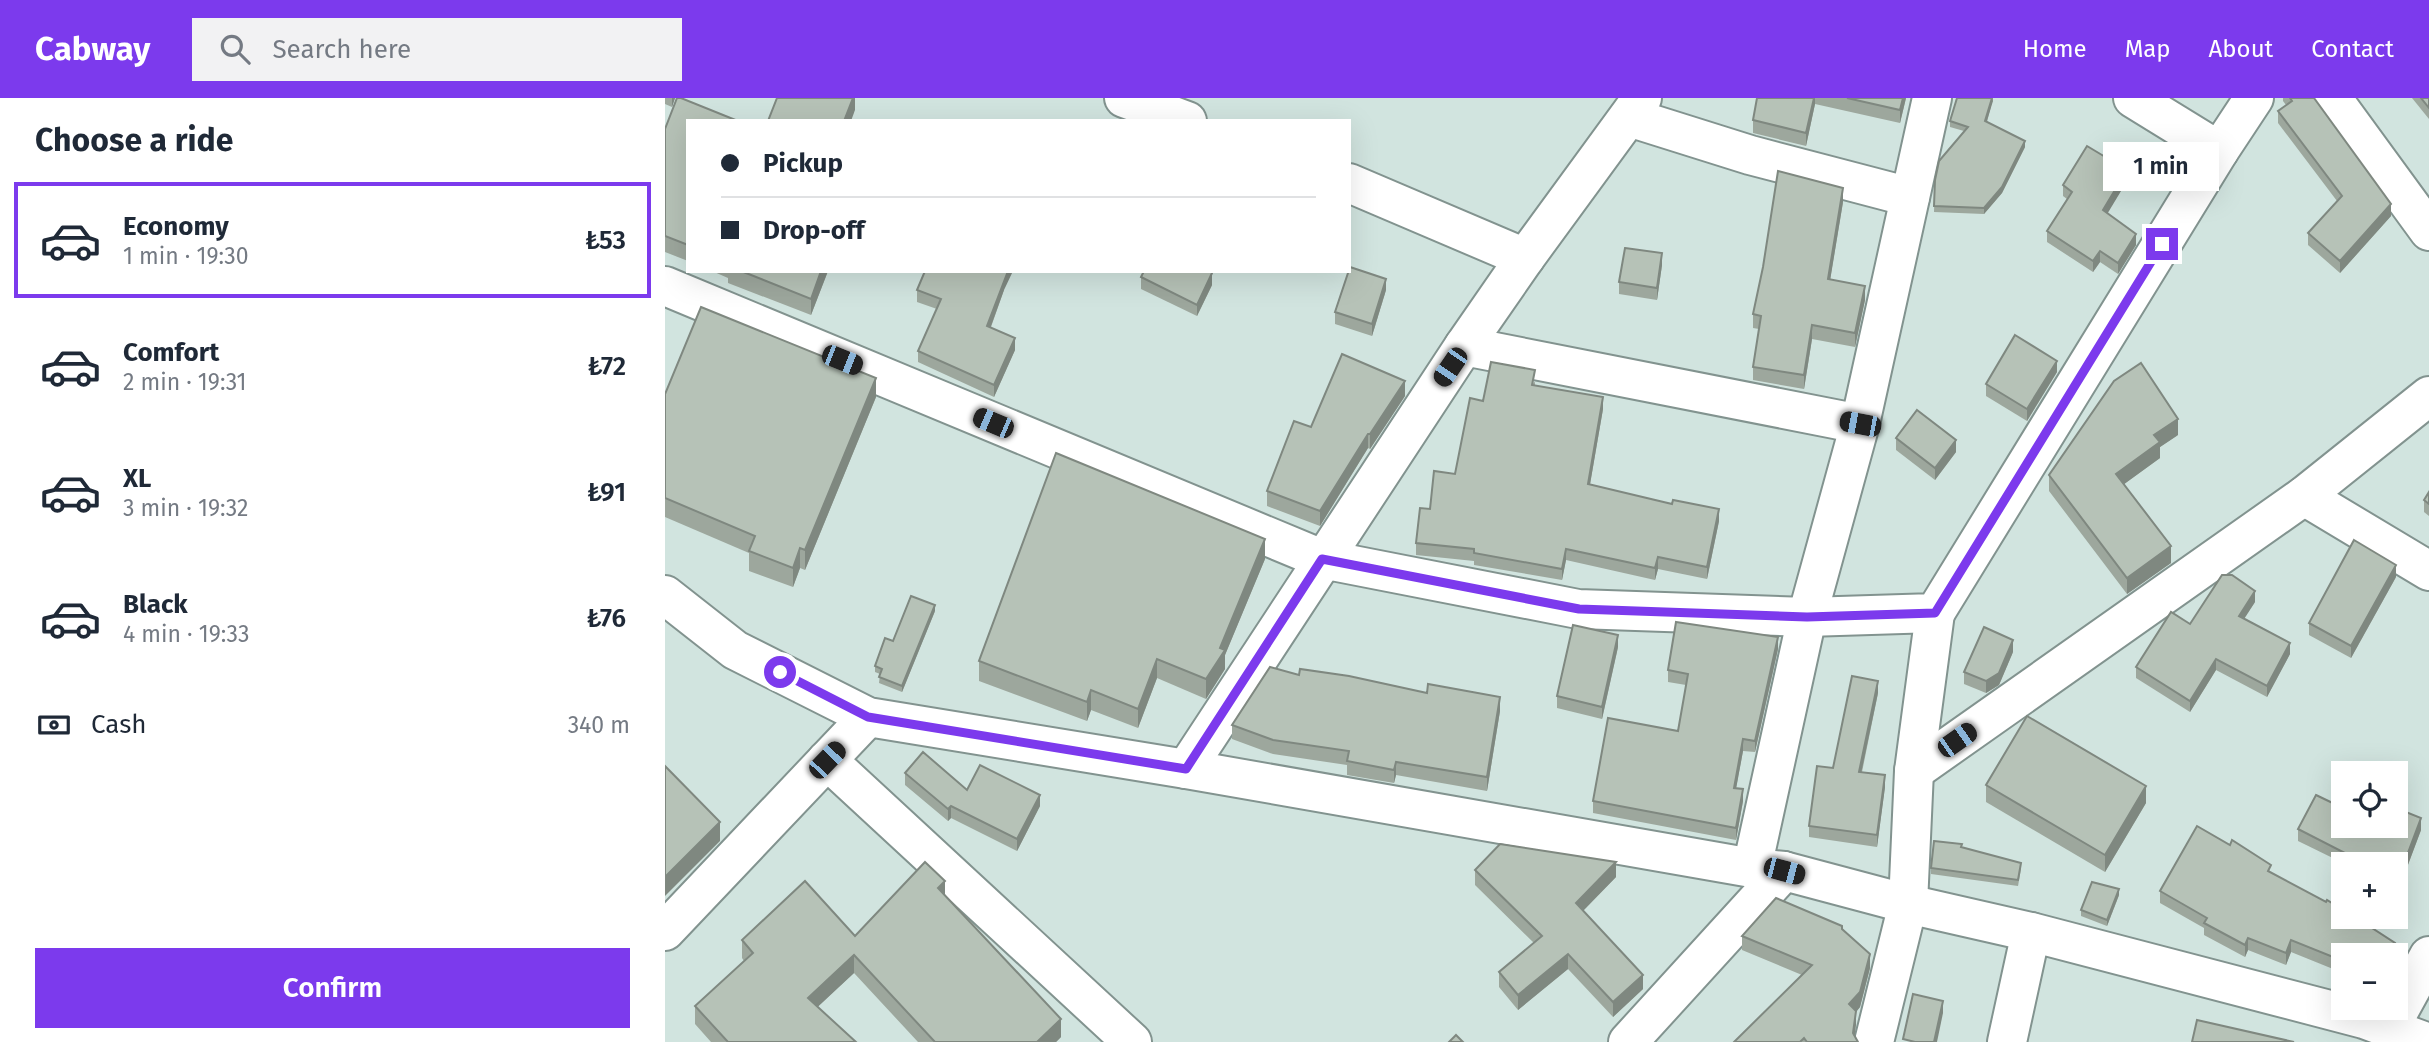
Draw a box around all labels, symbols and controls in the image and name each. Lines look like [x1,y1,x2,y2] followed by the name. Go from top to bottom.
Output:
[192,18,682,81] search box
[35,29,150,69] text: Cabway
[216,30,254,68] icon: search
[272,34,411,65] text: Search here
[2023,35,2087,63] text: Home
[2125,35,2171,63] text: Map
[2209,35,2273,63] text: About
[2311,35,2394,63] text: Contact
[35,121,233,159] text: Choose a ride
[2104,142,2220,192] callout: 1 min
[763,148,843,179] text: Pickup
[2133,152,2189,180] text: 1 min
[39,209,102,272] icon: car
[123,211,229,242] text: Economy
[763,215,865,246] text: Drop-off
[585,225,626,256] text: ₺53
[2146,228,2178,260] route end
[123,242,249,270] text: 1 min · 19:30
[39,335,102,398] icon: car
[123,337,219,368] text: Comfort
[819,342,866,378] car
[1430,344,1471,390] car
[587,351,626,382] text: ₺72
[123,368,247,396] text: 2 min · 19:31
[970,405,1017,441] car
[1838,410,1883,438] car
[39,461,102,524] icon: car
[123,463,151,494] text: XL
[587,477,626,508] text: ₺91
[123,494,248,522] text: 3 min · 19:32
[39,587,102,650] icon: car
[123,589,188,620] text: Black
[587,603,626,634] text: ₺76
[123,620,249,648] text: 4 min · 19:33
[764,656,796,688] route start
[35,706,73,744] icon: cash
[91,709,147,740] text: Cash
[568,711,630,739] text: 340 m
[1934,719,1981,761] car
[805,738,850,782] car
[2331,761,2408,1020] map controls
[2331,761,2408,838] button: locate
[2331,852,2408,929] button: +
[1761,855,1808,887] car
[2331,943,2408,1020] button: −
[35,948,630,1028] button: Confirm

